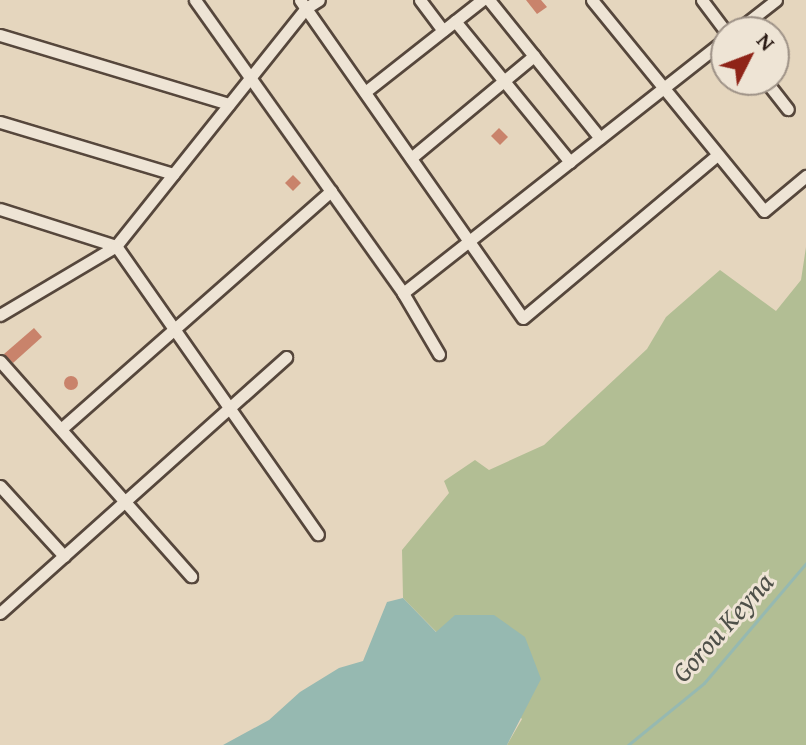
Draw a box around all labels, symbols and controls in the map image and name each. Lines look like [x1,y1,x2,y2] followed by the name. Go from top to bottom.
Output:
[710,16,790,96] north arrow
[750,25,783,57] text: N
[664,565,780,689] water label: Gorou Keyna

